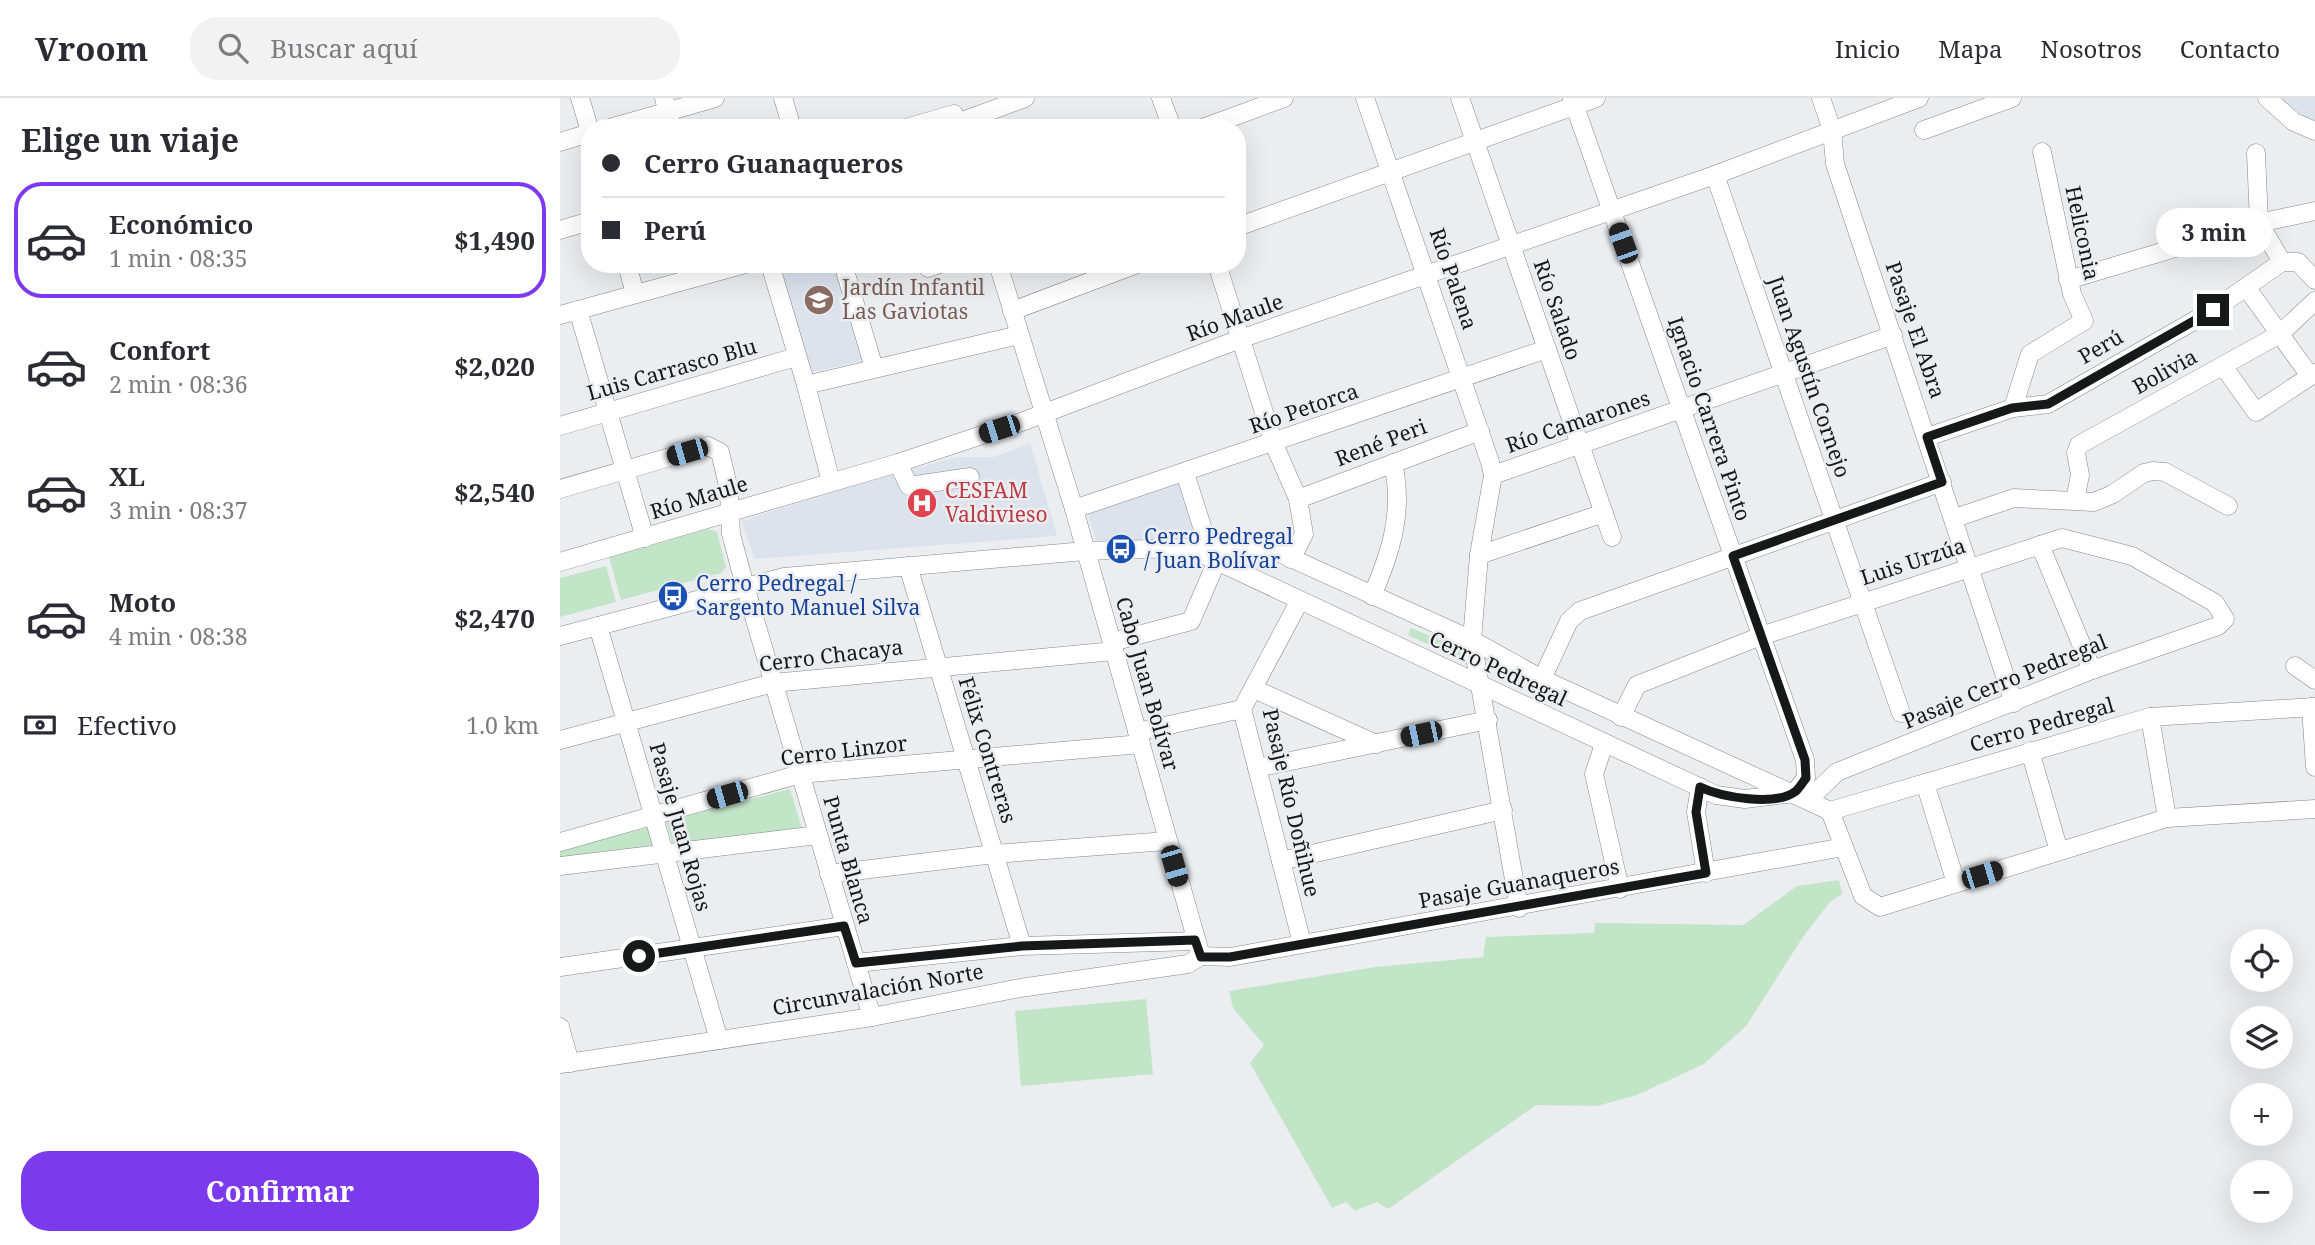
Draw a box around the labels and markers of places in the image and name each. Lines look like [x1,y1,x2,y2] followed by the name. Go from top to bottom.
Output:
[841,273,985,325] place label: Jardín Infantil Las Gaviotas
[802,283,836,317] school or university icon: Jardín Infantil Las Gaviotas
[945,476,1048,528] place label: CESFAM Valdivieso
[905,486,939,520] hospital icon: CESFAM Valdivieso
[1144,522,1294,574] place label: Cerro Pedregal / Juan Bolívar
[1104,532,1138,566] bus stop icon: Cerro Pedregal / Juan Bolívar
[696,569,920,621] place label: Cerro Pedregal / Sargento Manuel Silva
[656,579,690,613] bus stop icon: Cerro Pedregal / Sargento Manuel Silva

